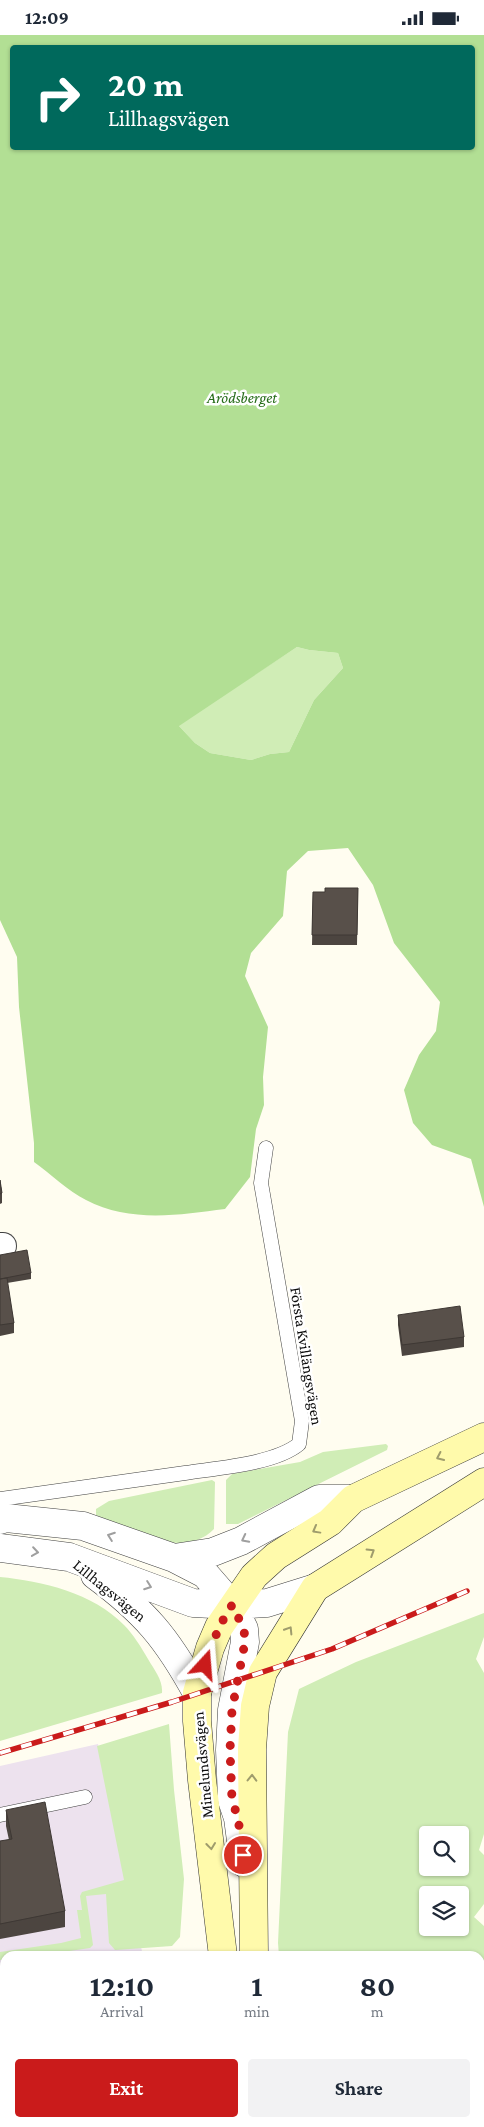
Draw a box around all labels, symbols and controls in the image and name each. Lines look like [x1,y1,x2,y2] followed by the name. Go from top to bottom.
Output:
[25,7,69,28] text: 12:09
[25,65,90,130] icon: right
[108,65,183,104] text: 20 m
[108,106,230,131] text: Lillhagsvägen
[206,389,277,407] park label: Arödsberget
[286,1286,326,1427] street label: Första Kvillängsvägen
[436,1451,445,1462] one-way arrow
[312,1524,321,1534] one-way arrow
[108,1532,116,1542] one-way arrow
[241,1533,250,1543] one-way arrow
[30,1546,39,1556] one-way arrow
[366,1549,375,1559] one-way arrow
[69,1556,150,1626] street label: Lillhagsvägen
[143,1580,152,1590] one-way arrow
[282,1627,292,1636] one-way arrow
[178,1638,230,1690] position arrow
[189,1710,217,1819] street label: Minelundsvägen
[247,1774,257,1782] one-way arrow
[419,1826,469,1936] map controls
[419,1826,469,1876] button: search
[222,1834,264,1876] pin
[229,1841,257,1869] icon: arrive
[205,1842,216,1850] one-way arrow
[419,1886,469,1936] button: layers
[90,1969,154,2002] text: 12:10
[251,1969,262,2002] text: 1
[359,1969,395,2002] text: 80
[100,2003,144,2020] text: Arrival
[244,2003,270,2020] text: min
[371,2003,384,2020] text: m
[15,2059,238,2117] button: Exit
[248,2059,470,2117] button: Share

